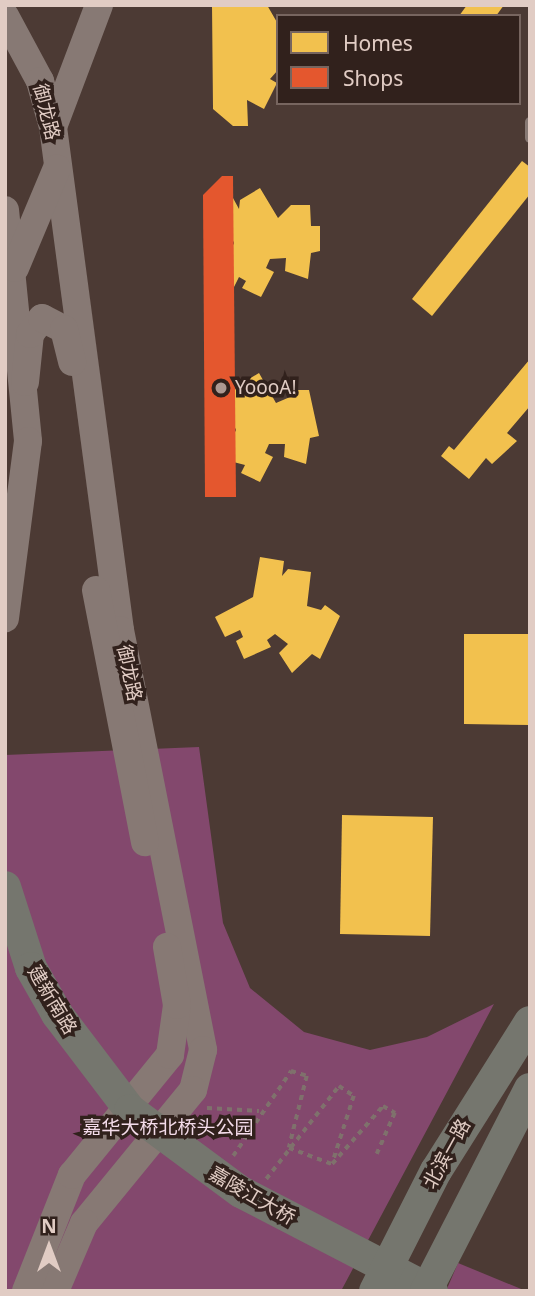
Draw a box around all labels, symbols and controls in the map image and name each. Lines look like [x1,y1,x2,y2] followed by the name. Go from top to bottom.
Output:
[276,14,521,105] legend
[343,29,413,57] text: Homes
[343,64,403,92] text: Shops
[28,82,64,142] street label: 御龙路
[235,377,297,399] place label: YoooA!
[213,380,229,396] marker: YoooA!
[112,643,146,703] street label: 御龙路
[23,962,81,1038] street label: 建新南路
[419,1115,475,1193] street label: 北滨一路
[83,1117,253,1139] park label: 嘉华大桥北桥头公园
[205,1162,299,1230] street label: 嘉陵江大桥
[14,1212,84,1282] north arrow
[41,1213,57,1239] text: N

